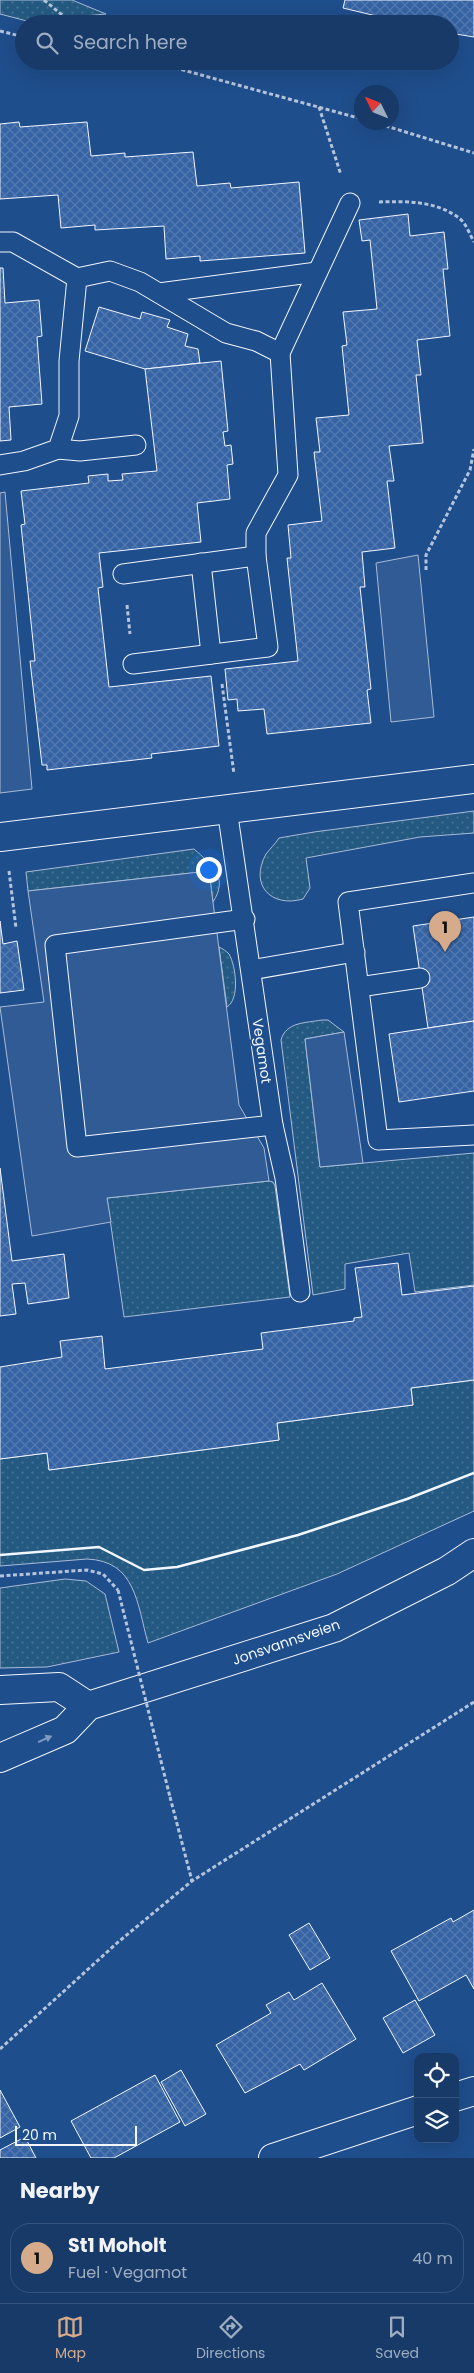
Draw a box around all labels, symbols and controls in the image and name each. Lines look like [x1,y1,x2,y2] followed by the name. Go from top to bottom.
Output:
[15,15,459,70] search box
[33,29,61,57] icon: search
[73,29,187,56] text: Search here
[354,85,399,130] north arrow
[196,857,222,883] your location
[429,911,461,952] pin: 1
[248,1017,276,1085] street label: Vegamot
[229,1614,343,1670] street label: Jonsvannsveien
[38,1734,52,1742] one-way arrow
[414,2053,459,2143] map controls
[414,2053,459,2098] button: locate
[414,2098,459,2143] button: layers
[15,2123,138,2146] scale bar
[22,2125,57,2145] text: 20 m
[20,2176,100,2205] text: Nearby
[68,2232,166,2259] text: St1 Moholt
[34,2247,40,2270] text: 1
[412,2247,453,2270] text: 40 m
[68,2261,187,2284] text: Fuel · Vegamot
[55,2313,86,2364] tab: Map
[196,2313,265,2364] tab: Directions
[375,2313,419,2364] tab: Saved

